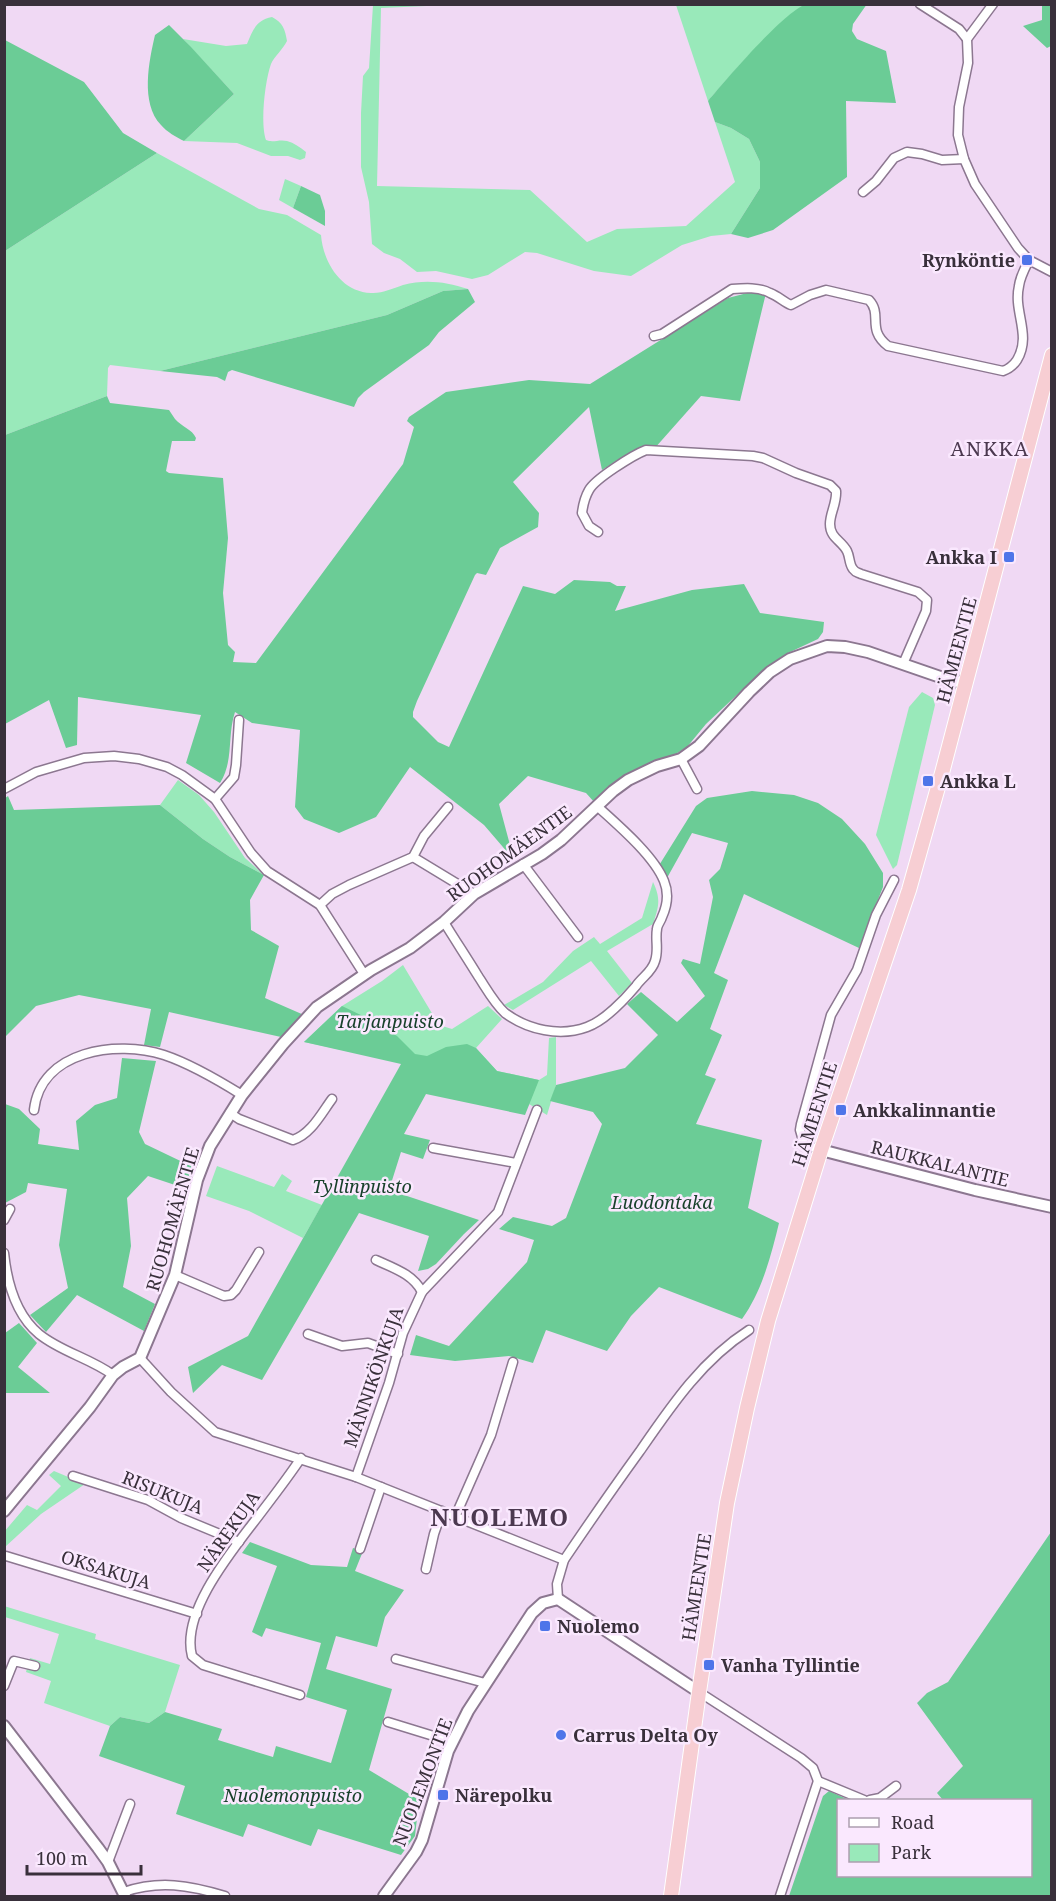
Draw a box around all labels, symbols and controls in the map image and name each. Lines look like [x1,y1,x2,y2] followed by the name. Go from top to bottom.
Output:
[922,248,1015,272] place label: Rynköntie
[1020,253,1034,267] marker: Rynköntie
[951,435,1029,462] district label: ANKKA
[926,545,997,569] place label: Ankka I
[1002,550,1016,564] marker: Ankka I
[930,594,982,706] street label: HÄMEENTIE
[940,769,1016,793] place label: Ankka L
[921,774,935,788] marker: Ankka L
[442,800,576,906] street label: RUOHOMÄENTIE
[336,1009,444,1033] park label: Tarjanpuisto
[786,1059,842,1169] street label: HÄMEENTIE
[853,1098,996,1122] place label: Ankkalinnantie
[834,1103,848,1117] marker: Ankkalinnantie
[868,1134,1012,1192] street label: RAUKKALANTIE
[140,1144,204,1294] street label: RUOHOMÄENTIE
[312,1174,412,1198] park label: Tyllinpuisto
[610,1190,713,1214] park label: Luodontaka
[338,1303,408,1451] street label: MÄNNIKÖNKUJA
[119,1465,208,1519] street label: RISUKUJA
[191,1485,265,1576] street label: NÄREKUJA
[430,1500,570,1533] district label: NUOLEMO
[676,1531,716,1643] street label: HÄMEENTIE
[58,1544,154,1594] street label: OKSAKUJA
[557,1614,640,1638] place label: Nuolemo
[538,1619,552,1633] marker: Nuolemo
[721,1653,860,1677] place label: Vanha Tyllintie
[702,1658,716,1672] marker: Vanha Tyllintie
[387,1715,457,1849] street label: NUOLEMONTIE
[573,1723,718,1747] place label: Carrus Delta Oy
[554,1728,568,1742] marker: Carrus Delta Oy
[223,1783,362,1807] park label: Nuolemonpuisto
[455,1783,552,1807] place label: Närepolku
[436,1788,450,1802] marker: Närepolku
[837,1799,1032,1877] legend
[891,1810,934,1834] text: Road
[27,1838,141,1876] scale bar
[891,1840,931,1864] text: Park
[36,1846,88,1870] text: 100 m

